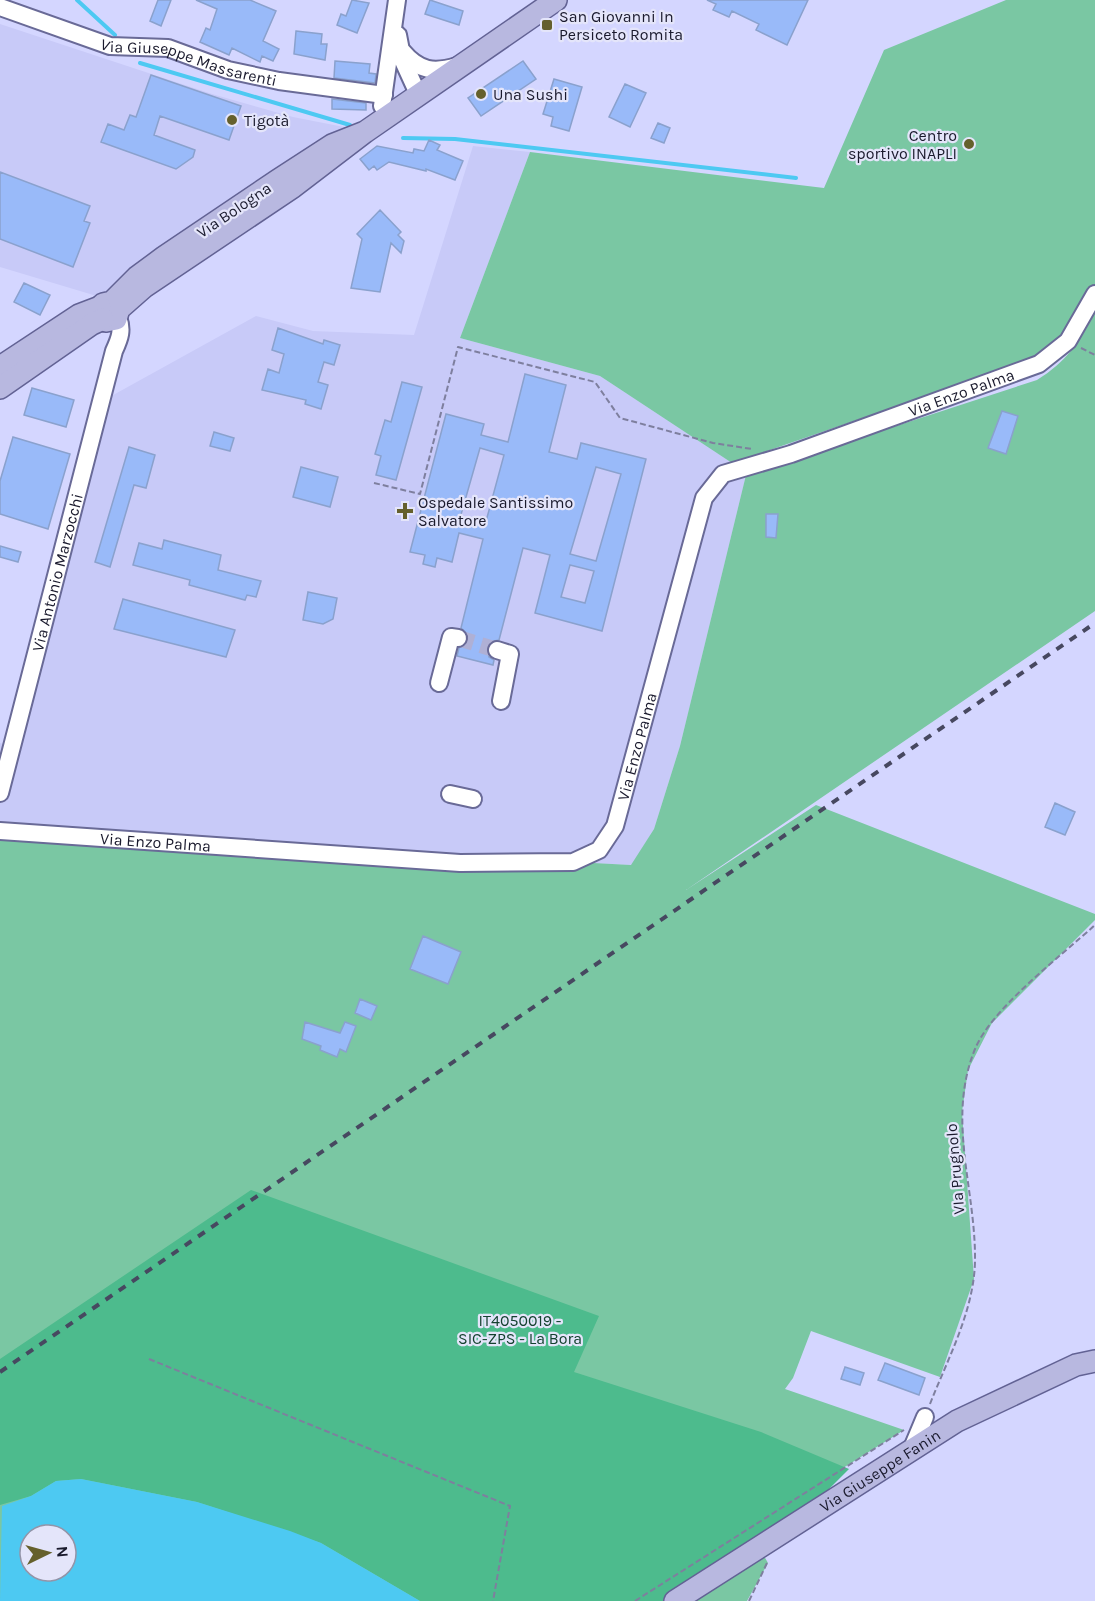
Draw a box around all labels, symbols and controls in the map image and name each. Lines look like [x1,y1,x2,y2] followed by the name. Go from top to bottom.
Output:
[559,7,683,44] place label: San Giovanni In Persiceto Romita
[540,18,554,32] marker: San Giovanni In Persiceto Romita
[98,34,279,90] street label: Via Giuseppe Massarenti
[493,85,568,104] place label: Una Sushi
[474,87,488,101] marker: Una Sushi
[244,111,289,130] place label: Tigotà
[225,113,239,127] marker: Tigotà
[848,126,957,163] place label: Centro sportivo INAPLI
[962,137,976,151] marker: Centro sportivo INAPLI
[193,178,275,242] street label: Via Bologna
[906,364,1017,420] street label: Via Enzo Palma
[27,491,86,653] street label: Via Antonio Marzocchi
[418,493,573,530] place label: Ospedale Santissimo Salvatore
[396,502,414,520] marker: Ospedale Santissimo Salvatore
[613,690,660,803] street label: Via Enzo Palma
[100,828,212,855] street label: Via Enzo Palma
[942,1123,968,1215] street label: VIa Prugnolo
[458,1311,582,1348] park label: IT4050019 - SIC-ZPS - La Bora
[816,1425,944,1516] street label: Via Giuseppe Fanin
[18,1523,78,1583] north arrow
[52,1545,72,1558] text: N

